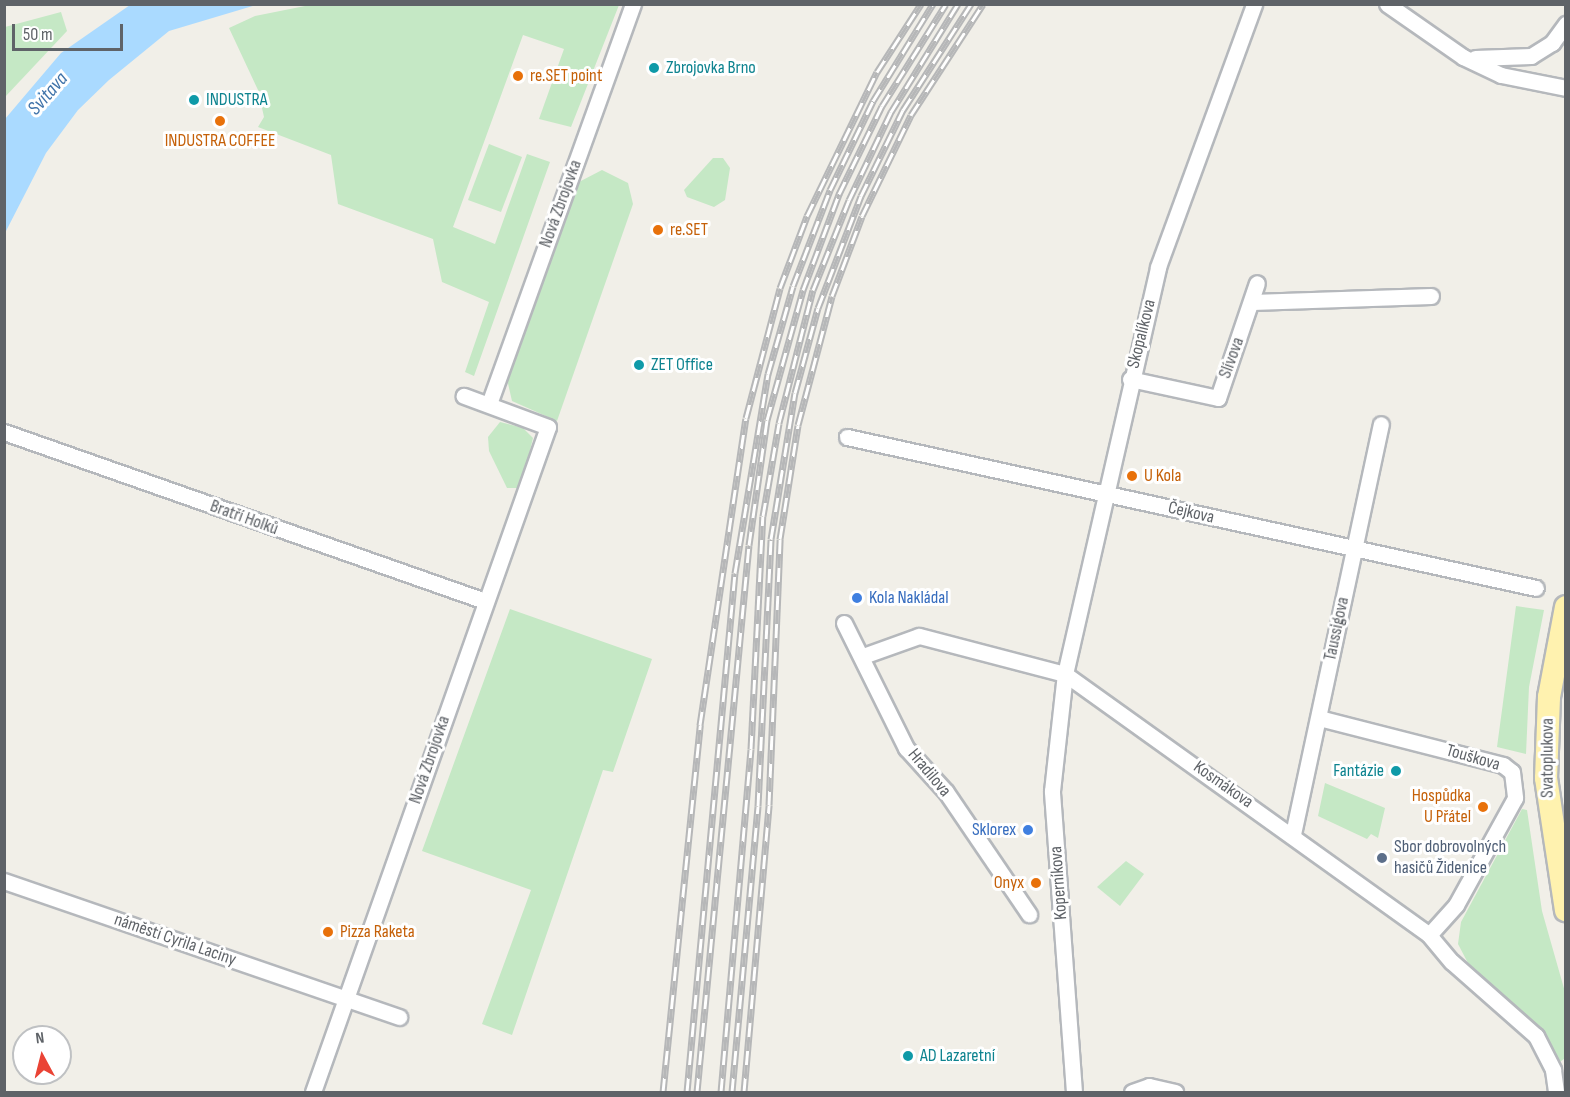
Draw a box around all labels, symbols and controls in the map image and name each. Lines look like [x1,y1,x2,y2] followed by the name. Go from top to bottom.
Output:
[15,12,126,50] scale bar
[23,24,53,45] text: 50 m
[666,57,756,79] place label: Zbrojovka Brno
[647,61,661,75] marker: Zbrojovka Brno
[530,65,602,87] place label: re.SET point
[23,68,73,120] water label: Svitava
[511,69,525,83] marker: re.SET point
[206,89,267,111] place label: INDUSTRA
[187,93,201,107] marker: INDUSTRA
[213,114,227,128] marker: INDUSTRA COFFEE
[165,130,275,152] place label: INDUSTRA COFFEE
[535,157,587,251] street label: Nová Zbrojovka
[670,219,708,241] place label: re.SET
[651,223,665,237] marker: re.SET
[1123,297,1161,371] street label: Skopalíkova
[1215,334,1249,382] street label: Slívova
[651,354,713,376] place label: ZET Office
[632,358,646,372] marker: ZET Office
[1144,465,1181,487] place label: U Kola
[1125,469,1139,483] marker: U Kola
[207,496,281,540] street label: Bratří Holků
[1166,497,1216,529] street label: Čejkova
[869,587,948,609] place label: Kola Nakládal
[850,591,864,605] marker: Kola Nakládal
[1320,595,1354,663] street label: Taussigova
[405,713,455,807] street label: Nová Zbrojovka
[1537,718,1559,798] street label: Svatoplukova
[1444,740,1502,776] street label: Touškova
[903,745,955,801] street label: Hradilova
[1189,757,1257,813] street label: Kosmákova
[1333,760,1384,782] place label: Fantázie
[1389,764,1403,778] marker: Fantázie
[1412,786,1471,828] place label: Hospůdka U Přátel
[1476,800,1490,814] marker: Hospůdka U Přátel
[972,819,1016,841] place label: Sklorex
[1021,823,1035,837] marker: Sklorex
[1394,837,1506,880] place label: Sbor dobrovolných hasičů Židenice
[1046,845,1072,921] street label: Koperníkova
[1375,851,1389,865] marker: Sbor dobrovolných hasičů Židenice
[994,872,1024,894] place label: Onyx
[1029,876,1043,890] marker: Onyx
[111,909,239,971] street label: náměstí Cyrila Laciny
[340,921,415,943] place label: Pizza Raketa
[321,925,335,939] marker: Pizza Raketa
[12,1025,72,1085] north arrow
[35,1029,45,1049] text: N
[920,1045,995,1067] place label: AD Lazaretní
[901,1049,915,1063] marker: AD Lazaretní

